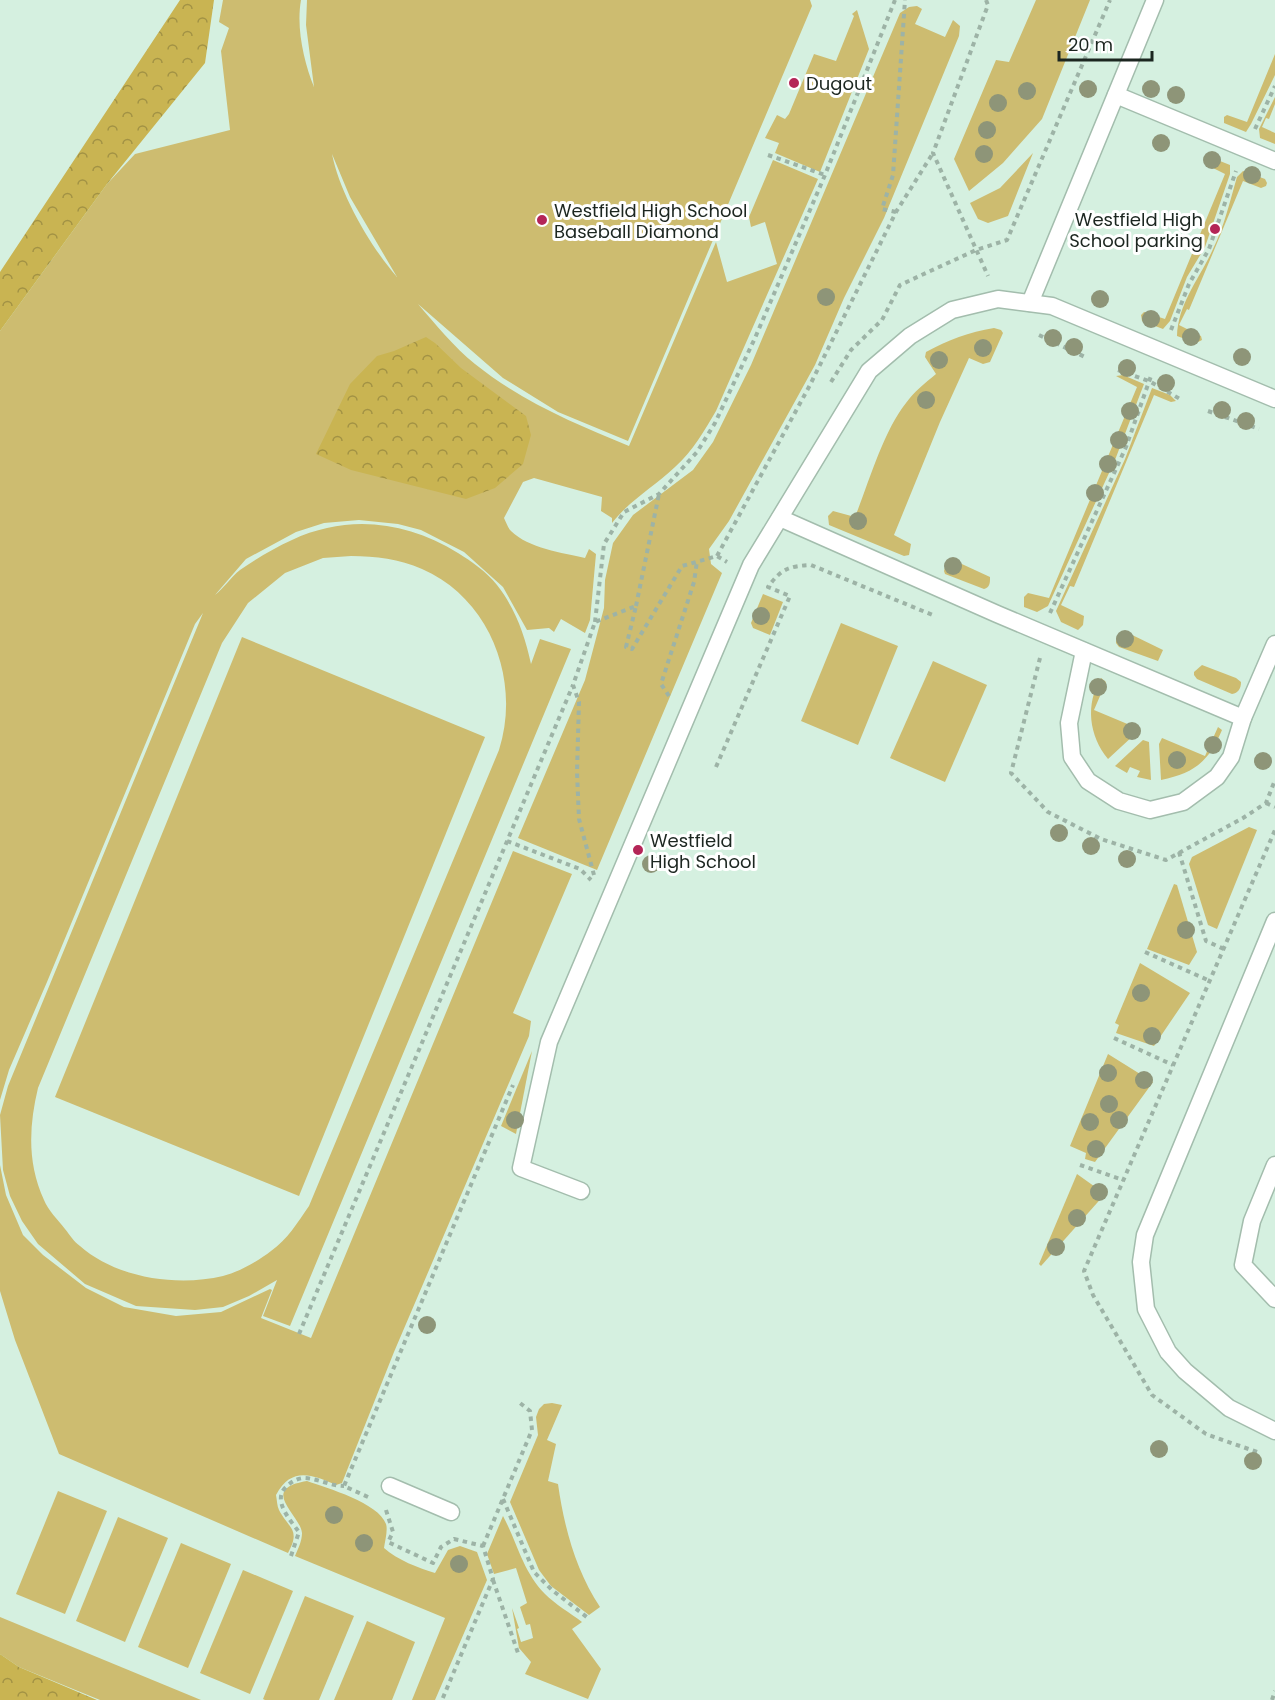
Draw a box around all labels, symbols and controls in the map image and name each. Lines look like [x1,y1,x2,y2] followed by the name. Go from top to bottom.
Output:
[1059,24,1152,62] scale bar
[1068,32,1113,57] text: 20 m
[806,71,872,96] place label: Dugout
[787,76,801,90] marker: Dugout
[554,198,747,244] place label: Westfield High School Baseball Diamond
[1069,207,1203,253] place label: Westfield High School parking
[535,213,549,227] marker: Westfield High School Baseball Diamond
[1208,222,1222,236] marker: Westfield High School parking
[650,828,756,874] place label: Westfield High School
[631,843,645,857] marker: Westfield High School

